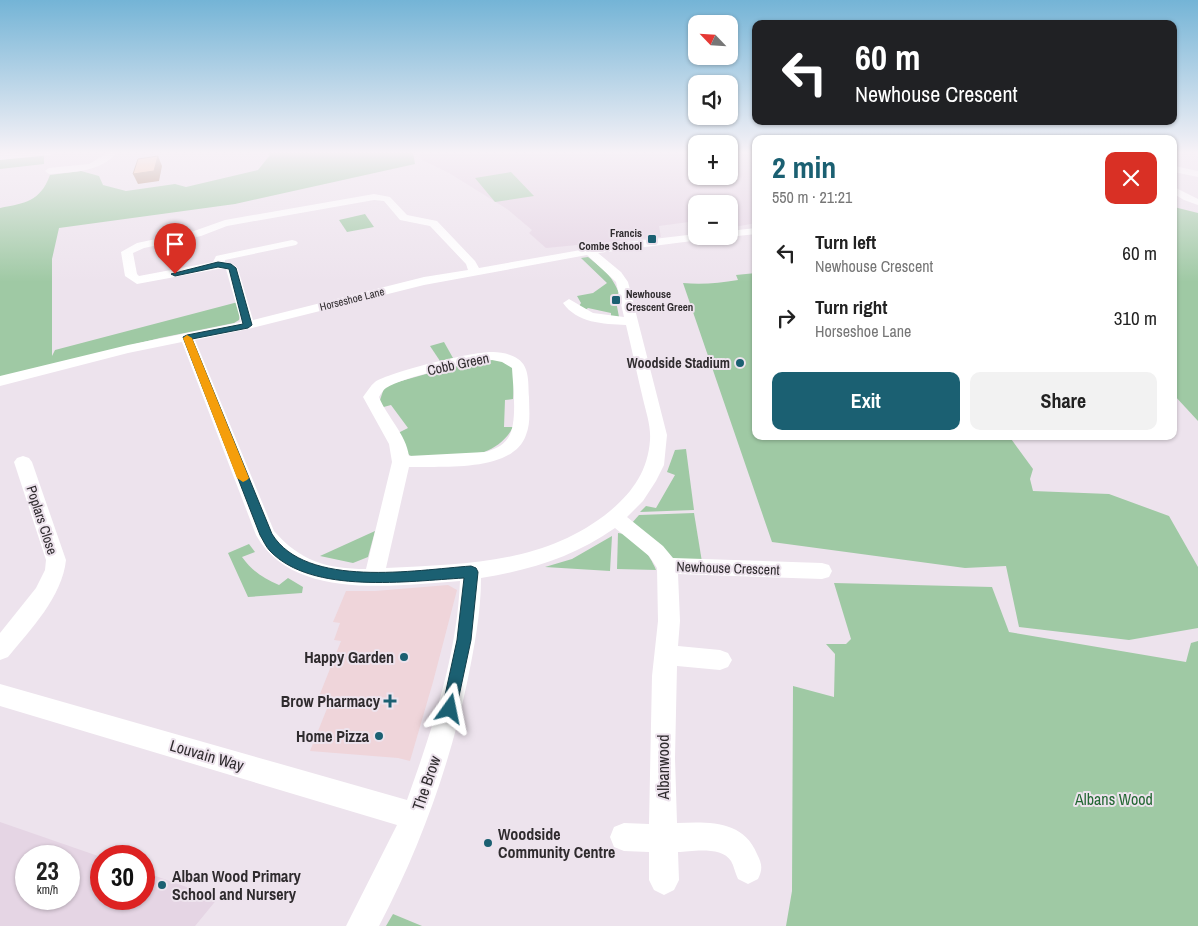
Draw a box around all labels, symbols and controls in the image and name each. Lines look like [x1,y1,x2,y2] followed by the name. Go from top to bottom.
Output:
[688,15,738,65] north arrow
[688,15,738,245] map controls
[855,34,920,81] text: 60 m
[772,40,837,105] icon: left
[688,75,738,125] button: sound
[855,79,1017,109] text: Newhouse Crescent
[688,135,738,185] button: +
[772,147,836,187] text: 2 min
[1105,152,1157,204] button: close
[772,186,852,208] text: 550 m · 21:21
[688,195,738,245] button: −
[154,223,196,274] pin
[579,226,642,253] place label: Francis Combe School
[815,229,876,255] text: Turn left
[161,230,189,258] icon: arrive
[646,233,658,245] marker: Francis Combe School
[772,239,800,267] icon: left
[1122,240,1157,266] text: 60 m
[815,255,933,277] text: Newhouse Crescent
[318,284,386,314] street label: Horseshoe Lane
[626,287,693,314] place label: Newhouse Crescent Green
[610,294,622,306] marker: Newhouse Crescent Green
[815,294,887,320] text: Turn right
[772,304,800,332] icon: right
[1114,305,1157,331] text: 310 m
[815,320,911,342] text: Horseshoe Lane
[426,349,490,379] street label: Cobb Green
[627,354,730,372] place label: Woodside Stadium
[734,357,746,369] marker: Woodside Stadium
[772,372,960,430] button: Exit
[970,372,1157,430] button: Share
[22,483,62,557] street label: Poplars Close
[676,557,780,579] street label: Newhouse Crescent
[304,646,394,668] place label: Happy Garden
[398,651,410,663] marker: Happy Garden
[423,682,475,734] position arrow
[281,690,381,712] place label: Brow Pharmacy
[384,695,396,707] marker: Brow Pharmacy
[296,725,370,747] place label: Home Pizza
[373,730,385,742] marker: Home Pizza
[167,734,247,776] street label: Louvain Way
[652,735,674,800] street label: Albanwood
[406,752,446,813] street label: The Brow
[1074,788,1153,810] park label: Albans Wood
[498,823,615,863] place label: Woodside Community Centre
[482,837,494,849] marker: Woodside Community Centre
[90,845,155,910] speed limit sign: 30
[36,854,59,888] text: 23
[172,865,302,905] place label: Alban Wood Primary School and Nursery
[156,879,168,891] marker: Alban Wood Primary School and Nursery
[37,882,58,898] text: km/h

